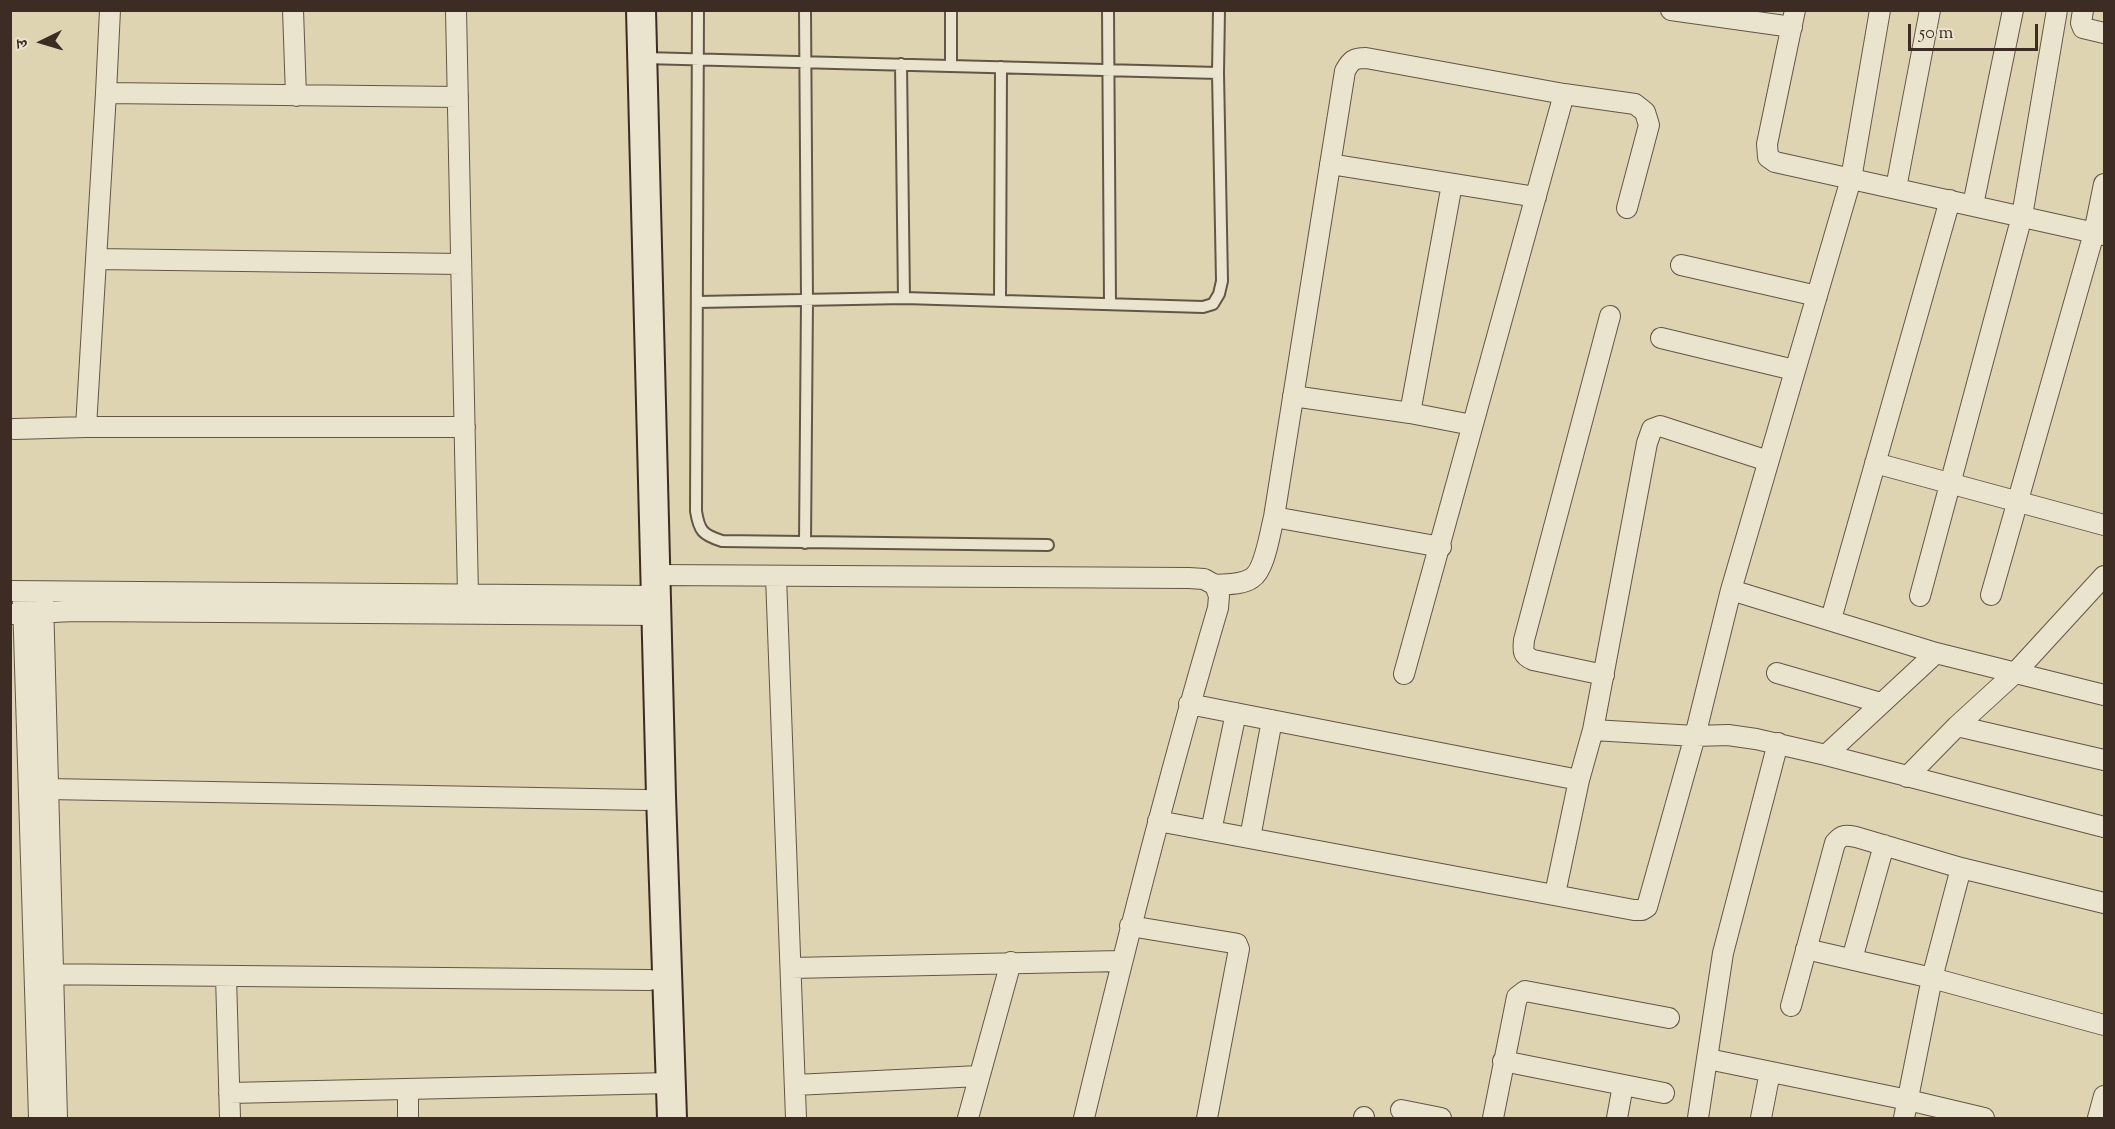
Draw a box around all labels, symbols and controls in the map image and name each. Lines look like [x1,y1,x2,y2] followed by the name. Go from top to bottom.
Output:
[12,12,72,72] north arrow
[1911,12,2042,50] scale bar
[1919,21,1953,47] text: 50 m
[12,39,35,49] text: उ

